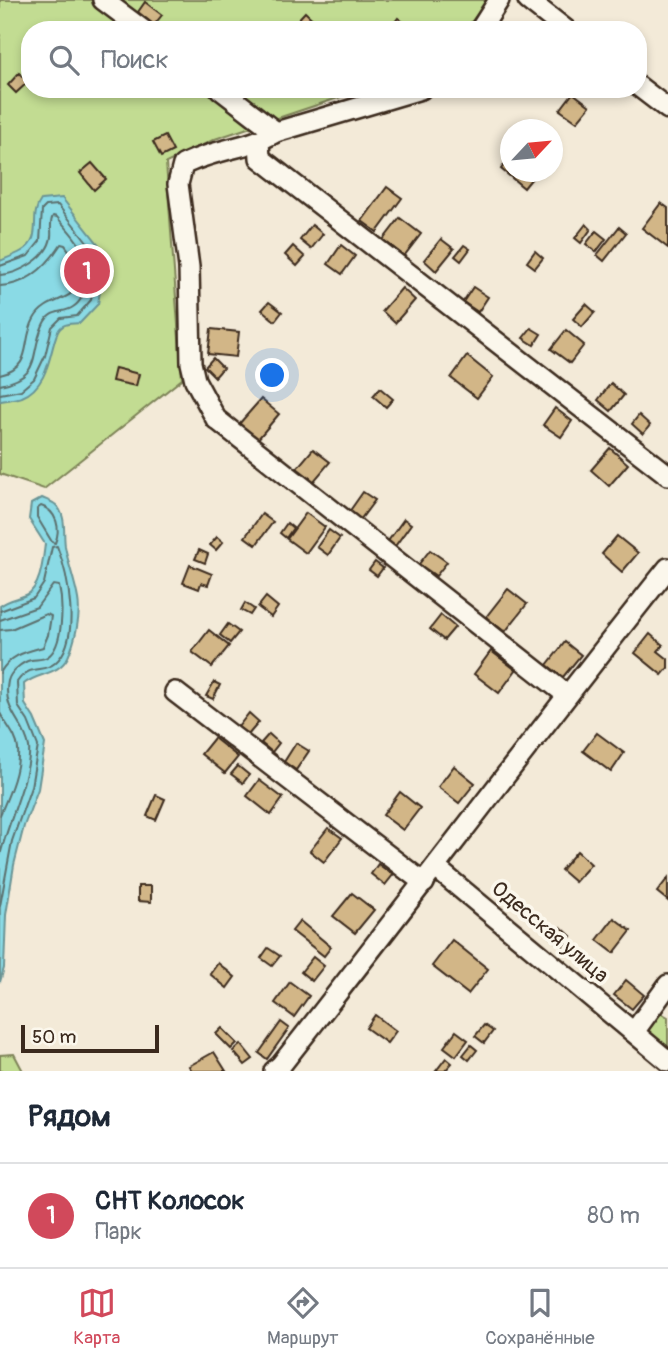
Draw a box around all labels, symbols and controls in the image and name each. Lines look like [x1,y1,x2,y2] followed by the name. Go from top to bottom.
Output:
[21,21,647,98] search box
[45,41,83,79] icon: search
[101,44,169,76] text: Поиск
[500,119,563,182] north arrow
[64,245,110,297] pin: 1
[255,358,289,392] your location
[486,875,614,989] street label: Одесская улица
[21,1022,159,1054] scale bar
[32,1025,76,1049] text: 50 m
[28,1098,111,1135] text: Рядом
[95,1185,245,1217] text: СНТ Колосок
[47,1201,56,1230] text: 1
[587,1201,640,1230] text: 80 m
[95,1217,142,1246] text: Парк
[73,1284,120,1350] tab: Карта
[267,1284,339,1350] tab: Маршрут
[485,1284,595,1350] tab: Сохранённые

